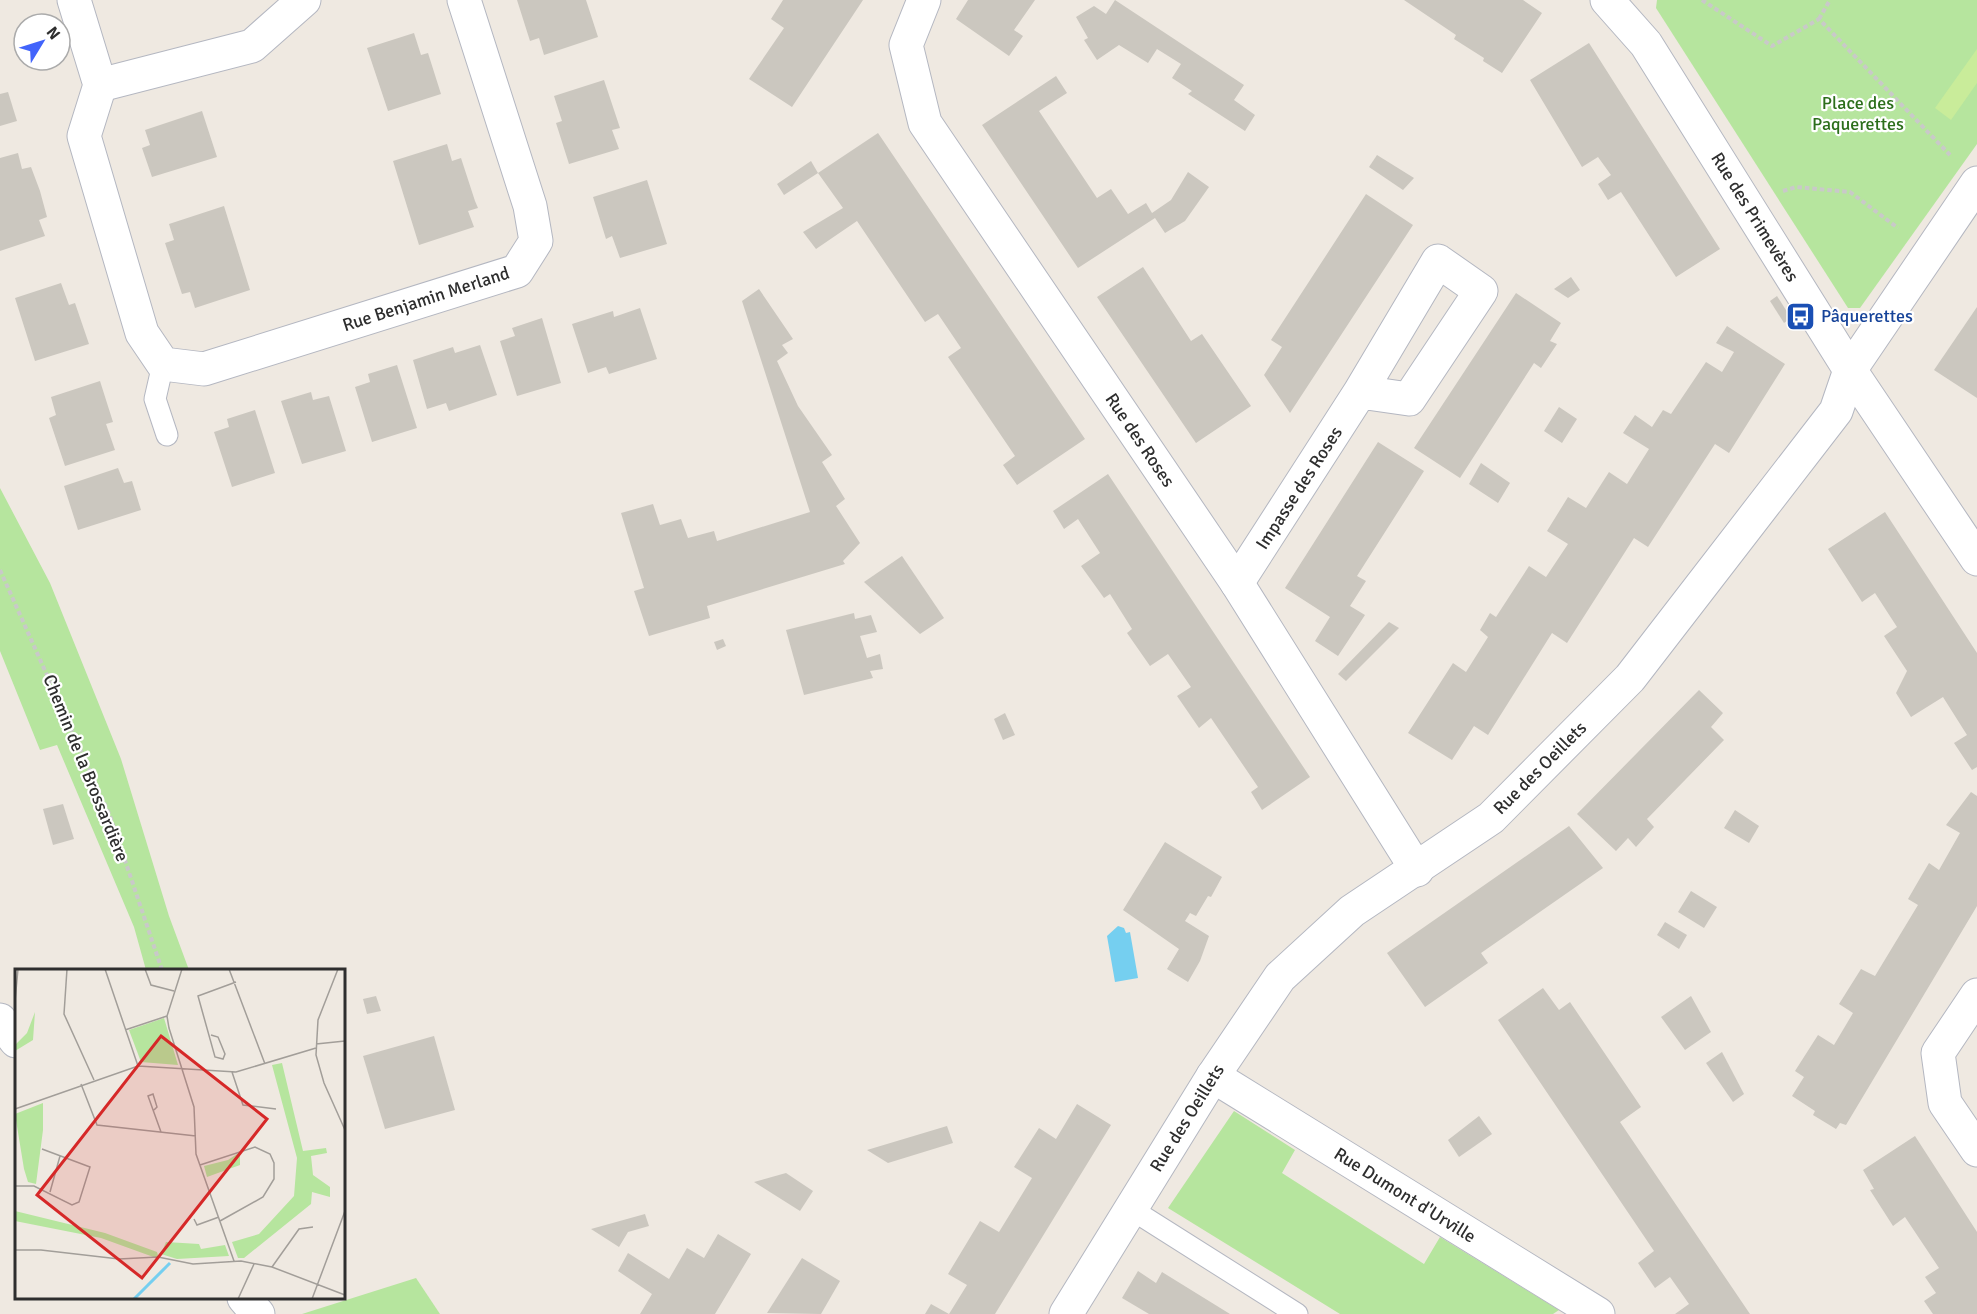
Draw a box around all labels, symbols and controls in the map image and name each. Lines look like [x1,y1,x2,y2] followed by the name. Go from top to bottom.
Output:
[12,12,72,72] north arrow
[42,23,64,44] text: N
[1812,92,1904,135] park label: Place des Paquerettes
[1706,148,1804,286] street label: Rue des Primevères
[340,262,512,336] street label: Rue Benjamin Merland
[1784,300,1816,332] bus stop icon: Pâquerettes
[1821,305,1913,327] place label: Pâquerettes
[1101,389,1179,491] street label: Rue des Roses
[1251,422,1347,554] street label: Impasse des Roses
[38,671,134,865] street label: Chemin de la Brossardière
[1489,717,1591,819] street label: Rue des Oeillets
[15,969,345,1299] inset map
[1145,1060,1229,1176] street label: Rue des Oeillets
[1330,1142,1480,1248] street label: Rue Dumont d'Urville

